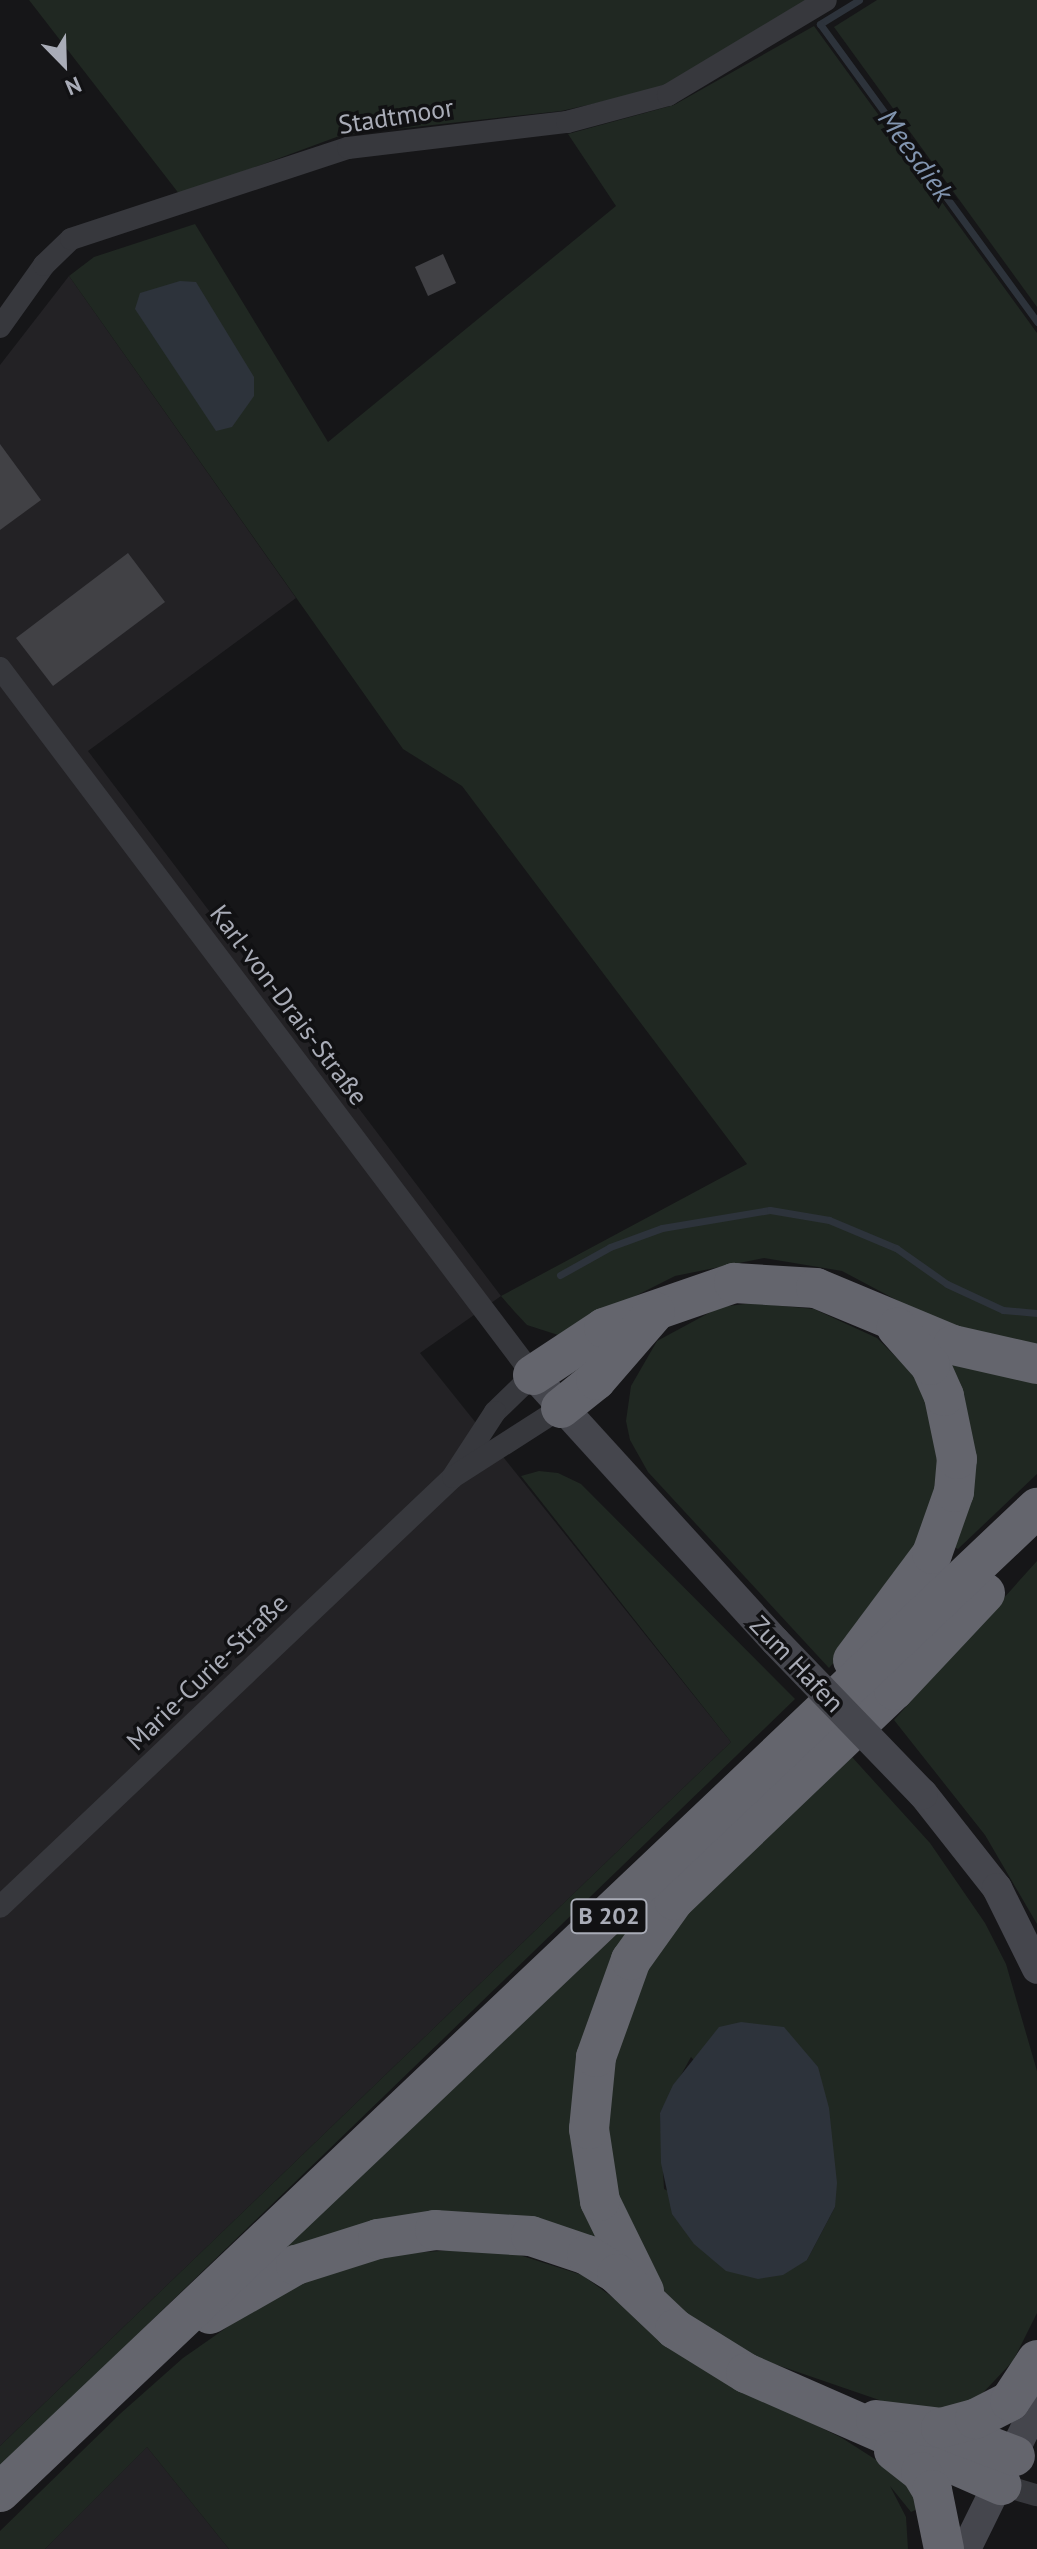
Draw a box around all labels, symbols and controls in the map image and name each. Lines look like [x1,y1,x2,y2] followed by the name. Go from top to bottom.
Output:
[24,24,104,104] north arrow
[61,70,86,102] text: N
[336,92,456,140] street label: Stadtmoor
[871,103,961,207] water label: Meesdiek
[204,899,374,1111] street label: Karl-von-Drais-Straße
[120,1587,294,1757] street label: Marie-Curie-Straße
[744,1609,850,1719] street label: Zum Hafen
[569,1896,649,1936] road number: B 202

